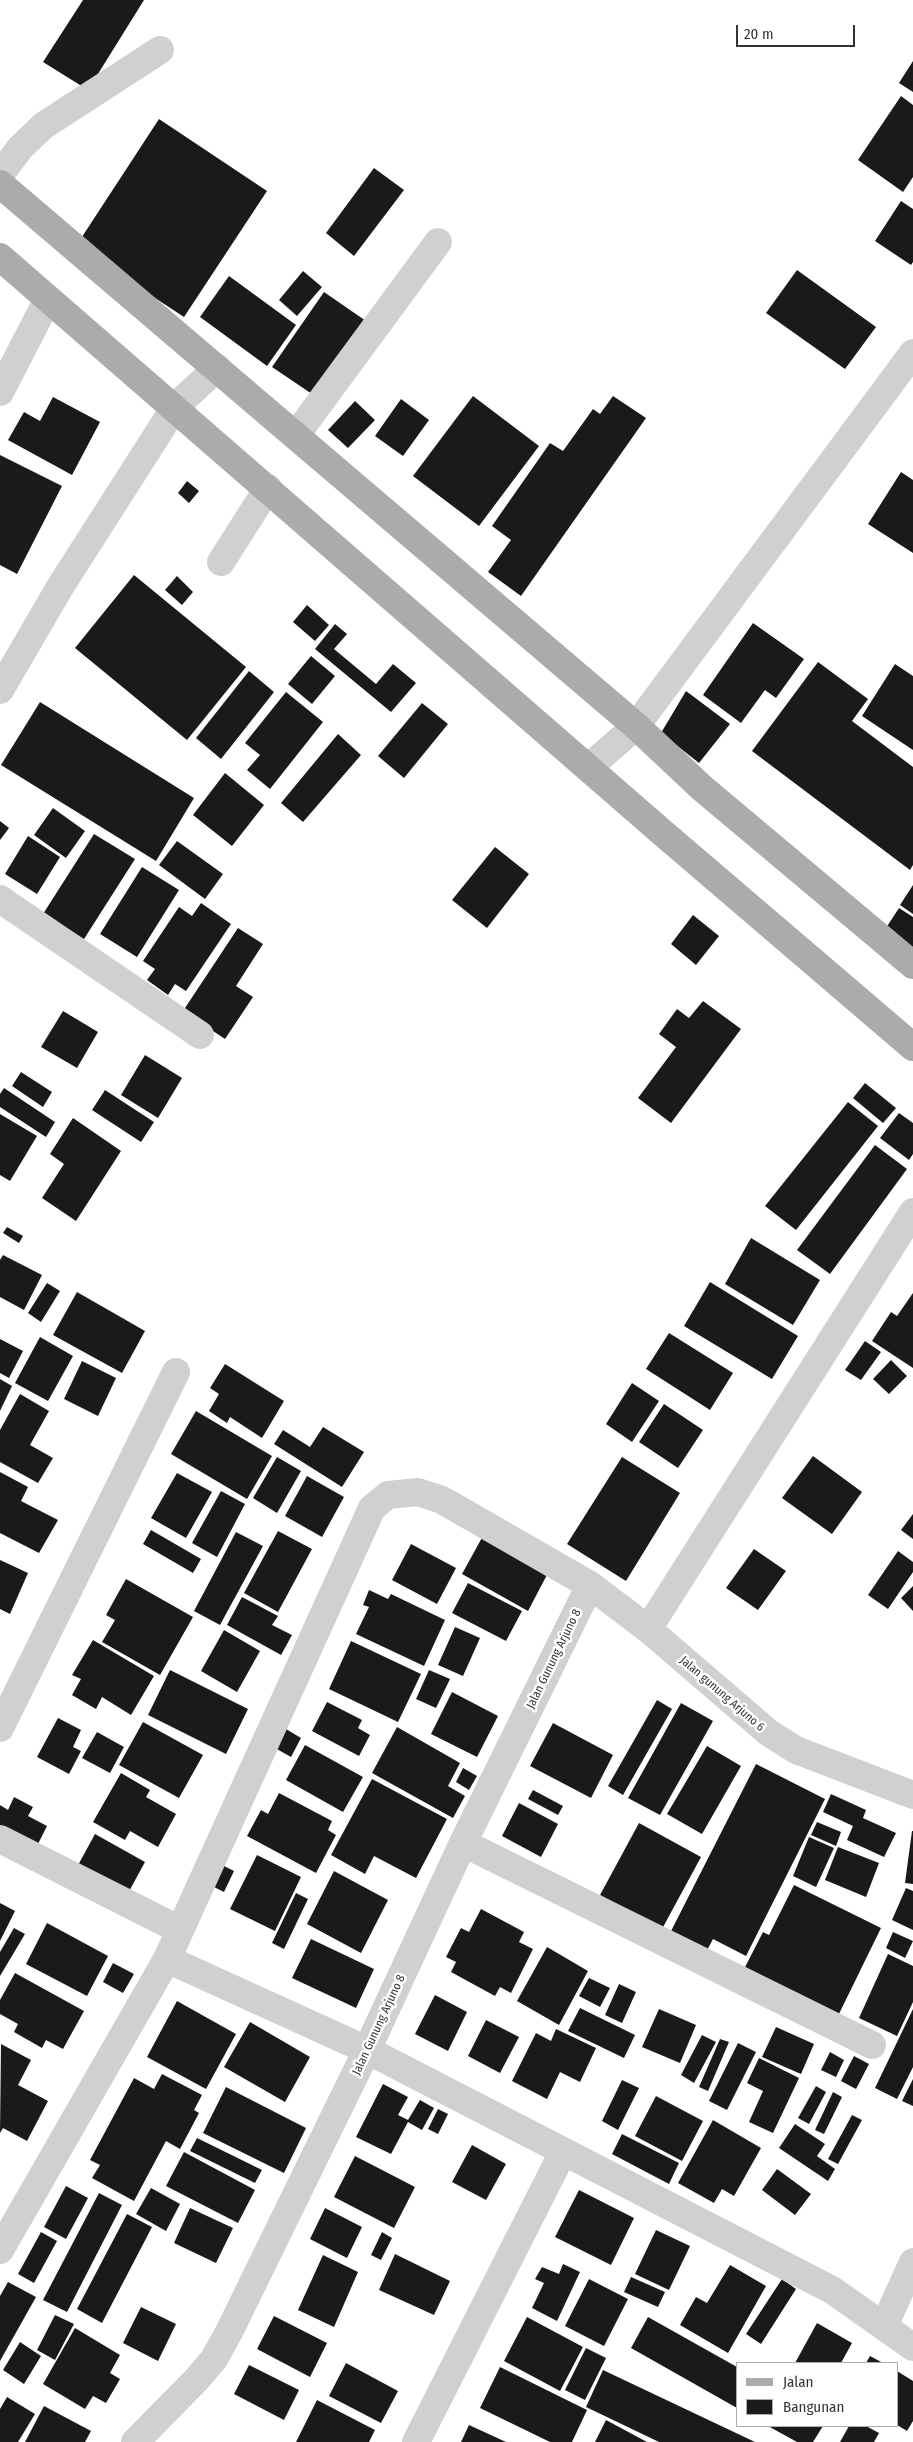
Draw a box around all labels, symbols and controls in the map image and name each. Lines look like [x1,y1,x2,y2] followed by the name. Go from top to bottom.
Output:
[738,15,857,47] scale bar
[744,25,774,43] text: 20 m
[524,1607,584,1711] street label: Jalan Gunung Arjuno 8
[677,1653,767,1735] street label: Jalan gunung Arjuno 6
[349,1973,409,2077] street label: Jalan Gunung Arjuno 8
[736,2362,898,2427] legend
[783,2373,813,2391] text: Jalan
[783,2398,844,2416] text: Bangunan

